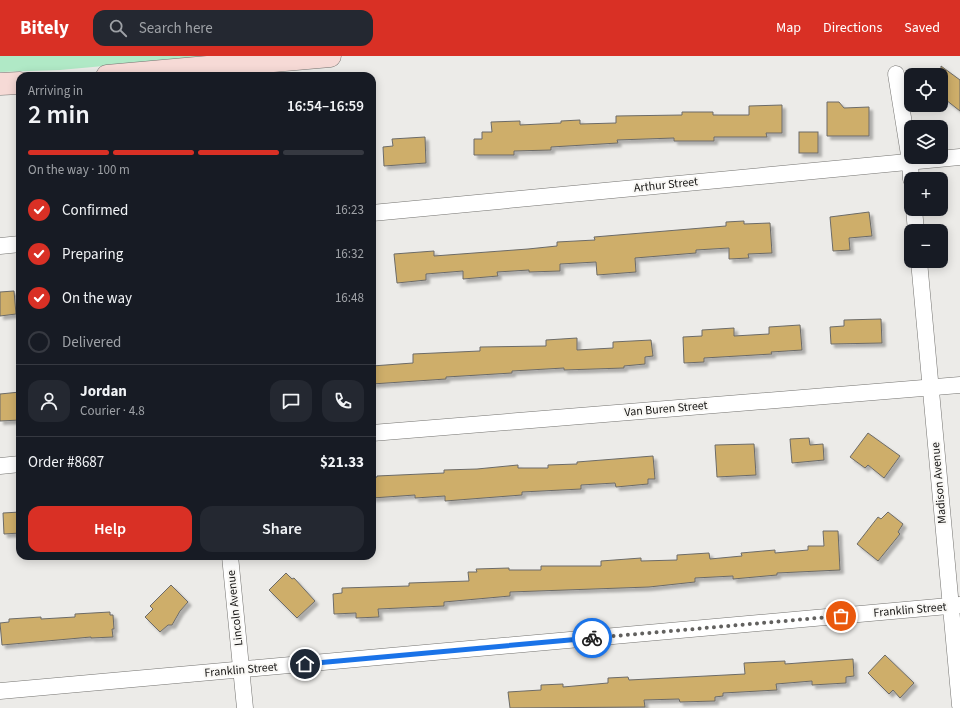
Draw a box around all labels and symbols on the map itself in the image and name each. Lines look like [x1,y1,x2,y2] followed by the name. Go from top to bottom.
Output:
[633,173,699,197] street label: Arthur Street
[624,397,708,421] street label: Van Buren Street
[927,441,951,525] street label: Madison Avenue
[223,569,247,647] street label: Lincoln Avenue
[873,598,947,622] street label: Franklin Street
[824,599,858,633] pin
[572,618,612,658] courier
[288,647,322,681] pin
[204,658,278,682] street label: Franklin Street

